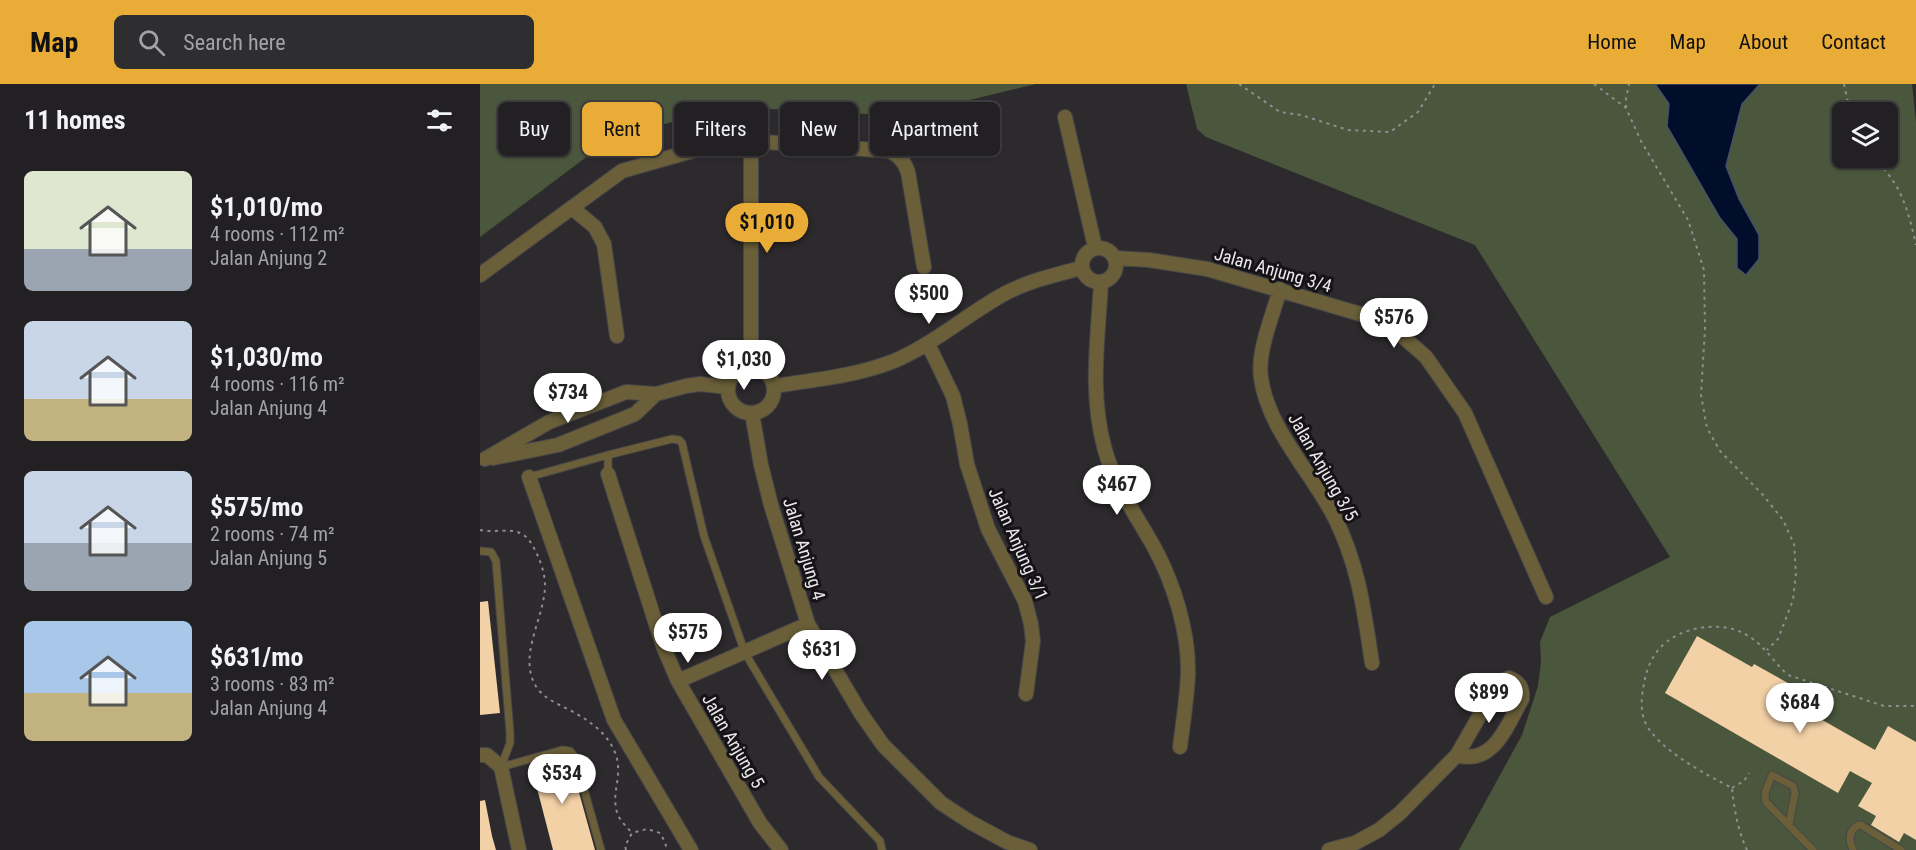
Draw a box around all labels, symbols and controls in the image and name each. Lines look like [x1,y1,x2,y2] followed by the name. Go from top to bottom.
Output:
[114,15,534,69] search box
[30,26,78,59] text: Map
[135,26,168,59] icon: search
[183,30,286,55] text: Search here
[1587,30,1637,54] text: Home
[1670,30,1706,54] text: Map
[1739,30,1788,54] text: About
[1821,30,1886,54] text: Contact
[498,102,570,156] chip: Buy
[582,102,662,156] chip: Rent
[674,102,768,156] chip: Filters
[780,102,858,156] chip: New
[870,102,1000,156] chip: Apartment
[1832,102,1898,168] map controls
[1832,102,1898,168] button: layers
[423,104,456,137] icon: filters
[24,105,126,135] text: 11 homes
[210,192,323,222] text: $1,010/mo
[72,195,144,267] icon: home
[718,203,816,254] pin: $1,010
[739,210,795,234] text: $1,010
[210,222,345,246] text: 4 rooms · 112 m²
[1212,243,1334,296] street label: Jalan Anjung 3/4
[210,246,327,270] text: Jalan Anjung 2
[893,274,965,325] pin: $500
[909,281,949,305] text: $500
[1358,298,1430,349] pin: $576
[1374,305,1414,329] text: $576
[695,340,793,391] pin: $1,030
[210,342,323,372] text: $1,030/mo
[72,345,144,417] icon: home
[716,347,772,371] text: $1,030
[210,372,345,396] text: 4 rooms · 116 m²
[532,373,604,424] pin: $734
[548,380,588,404] text: $734
[210,396,327,420] text: Jalan Anjung 4
[1284,409,1363,524] street label: Jalan Anjung 3/5
[1081,465,1153,516] pin: $467
[1097,472,1137,496] text: $467
[984,484,1053,603] street label: Jalan Anjung 3/1
[210,492,303,522] text: $575/mo
[72,495,144,567] icon: home
[779,495,830,602] street label: Jalan Anjung 4
[210,522,335,546] text: 2 rooms · 74 m²
[210,546,327,570] text: Jalan Anjung 5
[652,613,724,664] pin: $575
[668,620,708,644] text: $575
[786,630,858,681] pin: $631
[802,637,842,661] text: $631
[210,642,303,672] text: $631/mo
[72,645,144,717] icon: home
[210,672,335,696] text: 3 rooms · 83 m²
[1453,673,1525,724] pin: $899
[1469,680,1509,704] text: $899
[1764,683,1836,734] pin: $684
[698,690,769,792] street label: Jalan Anjung 5
[1780,690,1820,714] text: $684
[210,696,327,720] text: Jalan Anjung 4
[526,754,598,805] pin: $534
[542,761,582,785] text: $534

